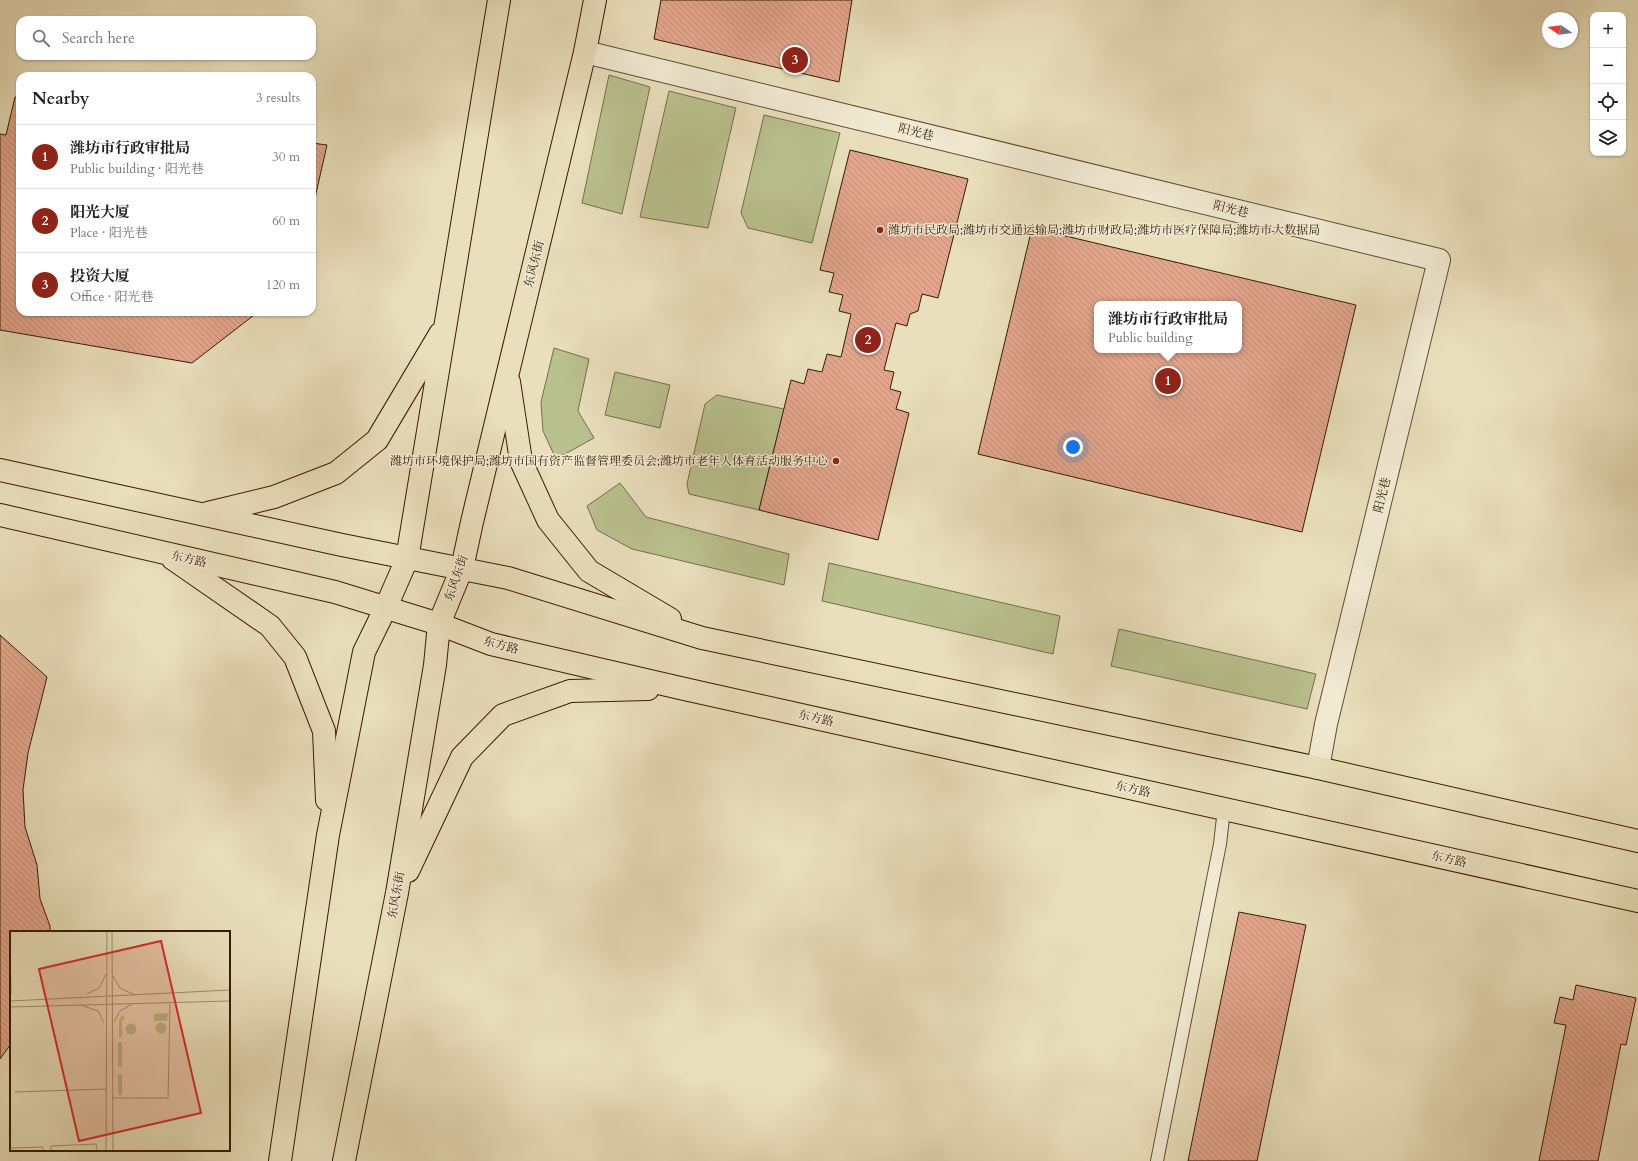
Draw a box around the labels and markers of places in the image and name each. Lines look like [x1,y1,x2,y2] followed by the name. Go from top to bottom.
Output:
[782,45,808,75] pin: 3
[888,222,1320,238] place label: 潍坊市民政局;潍坊市交通运输局;潍坊市财政局;潍坊市医疗保障局;潍坊市大数据局
[875,225,885,235] marker: 潍坊市民政局;潍坊市交通运输局;潍坊市财政局;潍坊市医疗保障局;潍坊市大数据局
[855,325,881,355] pin: 2
[1155,366,1181,396] pin: 1
[390,453,828,469] place label: 潍坊市环境保护局;潍坊市国有资产监督管理委员会;潍坊市老年人体育活动服务中心
[831,456,841,466] marker: 潍坊市环境保护局;潍坊市国有资产监督管理委员会;潍坊市老年人体育活动服务中心

